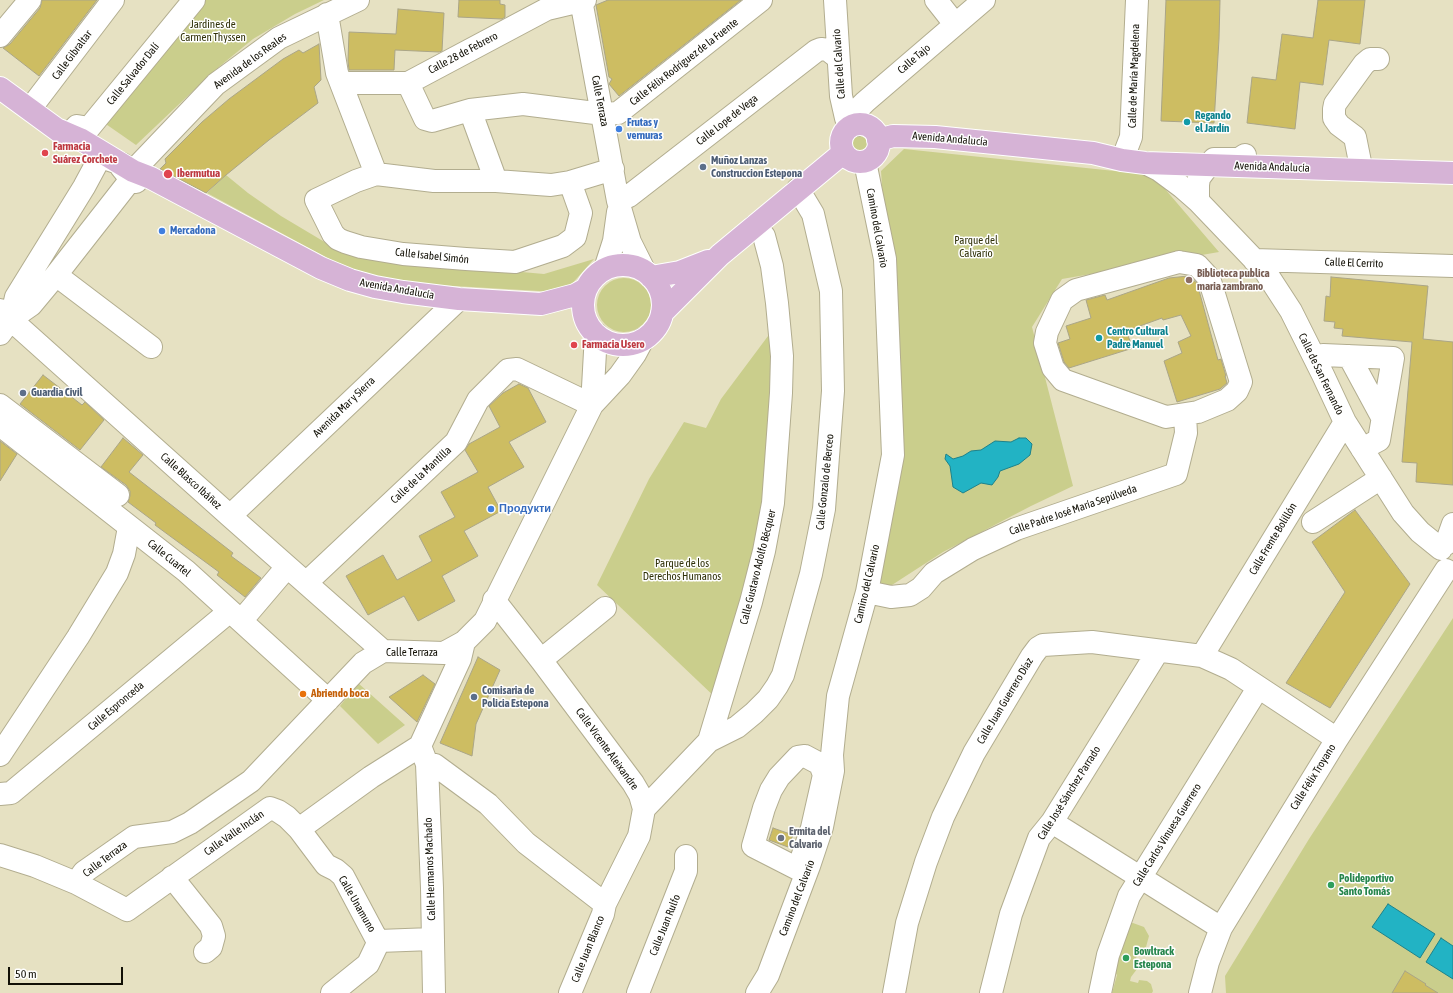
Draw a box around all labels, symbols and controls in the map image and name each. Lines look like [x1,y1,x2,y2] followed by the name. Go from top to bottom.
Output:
[627,15,741,109] street label: Calle Félix Rodríguez de la Fuente
[180,18,246,44] park label: Jardines de Carmen Thyssen
[1126,24,1142,128] street label: Calle de María Magdelena
[49,28,95,82] street label: Calle Gibraltar
[830,28,848,100] street label: Calle del Calvario
[426,29,500,77] street label: Calle 28 de Febrero
[211,30,289,92] street label: Avenida de los Reales
[104,40,162,108] street label: Calle Salvador Dalí
[895,41,933,77] street label: Calle Tajo
[589,74,611,128] street label: Calle Terraza
[693,92,761,148] street label: Calle Lope de Vega
[1195,109,1231,135] place label: Regando el Jardín
[627,116,662,142] place label: Frutas y vernuras
[1182,117,1192,127] marker: Regando el Jardín
[614,124,624,134] marker: Frutas y vernuras
[912,129,988,149] street label: Avenida Andalucía
[53,140,118,166] place label: Farmacia Suárez Corchete
[40,148,50,158] marker: Farmacia Suárez Corchete
[711,154,802,180] place label: Muñoz Lanzas Construccion Estepona
[1234,159,1310,175] street label: Avenida Andalucía
[698,162,708,172] marker: Muñoz Lanzas Construccion Estepona
[177,167,220,181] place label: Ibermutua
[162,168,174,180] marker: Ibermutua
[864,187,890,269] street label: Camino del Calvario
[170,224,216,238] place label: Mercadona
[157,226,167,236] marker: Mercadona
[954,234,998,260] park label: Parque del Calvario
[394,246,470,266] street label: Calle Isabel Simón
[1324,255,1384,271] street label: Calle El Cerrito
[1197,267,1270,293] place label: Biblioteca publica maria zambrano
[1184,275,1194,285] marker: Biblioteca publica maria zambrano
[359,276,435,302] street label: Avenida Andalucía
[1107,325,1168,351] place label: Centro Cultural Padre Manuel
[1296,331,1346,417] street label: Calle de San Fernando
[1094,333,1104,343] marker: Centro Cultural Padre Manuel
[582,338,645,352] place label: Farmacia Usero
[569,340,579,350] marker: Farmacia Usero
[310,374,378,440] street label: Avenida Mar y Sierra
[31,386,82,400] place label: Guardia Civil
[18,388,28,398] marker: Guardia Civil
[813,433,837,531] street label: Calle Gonzalo de Berceo
[388,444,454,506] street label: Calle de la Mantilla
[158,450,224,512] street label: Calle Blasco Ibáñez
[1007,482,1139,538] street label: Calle Padre José María Sepúlveda
[1246,501,1300,577] street label: Calle Frente Bolillón
[499,502,551,516] place label: Продукти
[486,504,496,514] marker: Продукти
[737,508,779,626] street label: Calle Gustavo Adolfo Bécquer
[145,537,193,579] street label: Calle Cuartel
[852,543,882,625] street label: Camino del Calvario
[643,557,721,583] park label: Parque de los Derechos Humanos
[386,646,438,660] street label: Calle Terraza
[974,655,1036,747] street label: Calle Juan Guerrero Díaz
[85,679,147,733] street label: Calle Espronceda
[482,684,549,710] place label: Comisaria de Policia Estepona
[311,687,369,701] place label: Abriendo boca
[298,689,308,699] marker: Abriendo boca
[469,692,479,702] marker: Comisaria de Policia Estepona
[573,705,641,793] street label: Calle Vicente Aleixandre
[1287,742,1339,812] street label: Calle Félix Troyano
[1035,744,1103,842] street label: Calle José Sánchez Parrado
[1130,781,1204,889] street label: Calle Carlos Vinuesa Guerrero
[201,807,267,859] street label: Calle Valle Inclán
[422,817,438,921] street label: Calle Hermanos Machado
[789,825,830,851] place label: Ermita del Calvario
[776,833,786,843] marker: Ermita del Calvario
[80,838,130,880] street label: Calle Terraza
[776,858,818,938] street label: Camino del Calvario
[1339,872,1394,898] place label: Polideportivo Santo Tomás
[336,873,378,935] street label: Calle Unamuno
[1326,880,1336,890] marker: Polideportivo Santo Tomás
[647,892,683,958] street label: Calle Juan Rulfo
[569,914,607,984] street label: Calle Juan Blanco
[1134,945,1174,971] place label: Bowltrack Estepona
[1121,953,1131,963] marker: Bowltrack Estepona
[10,959,125,985] scale bar
[15,967,37,981] text: 50 m

